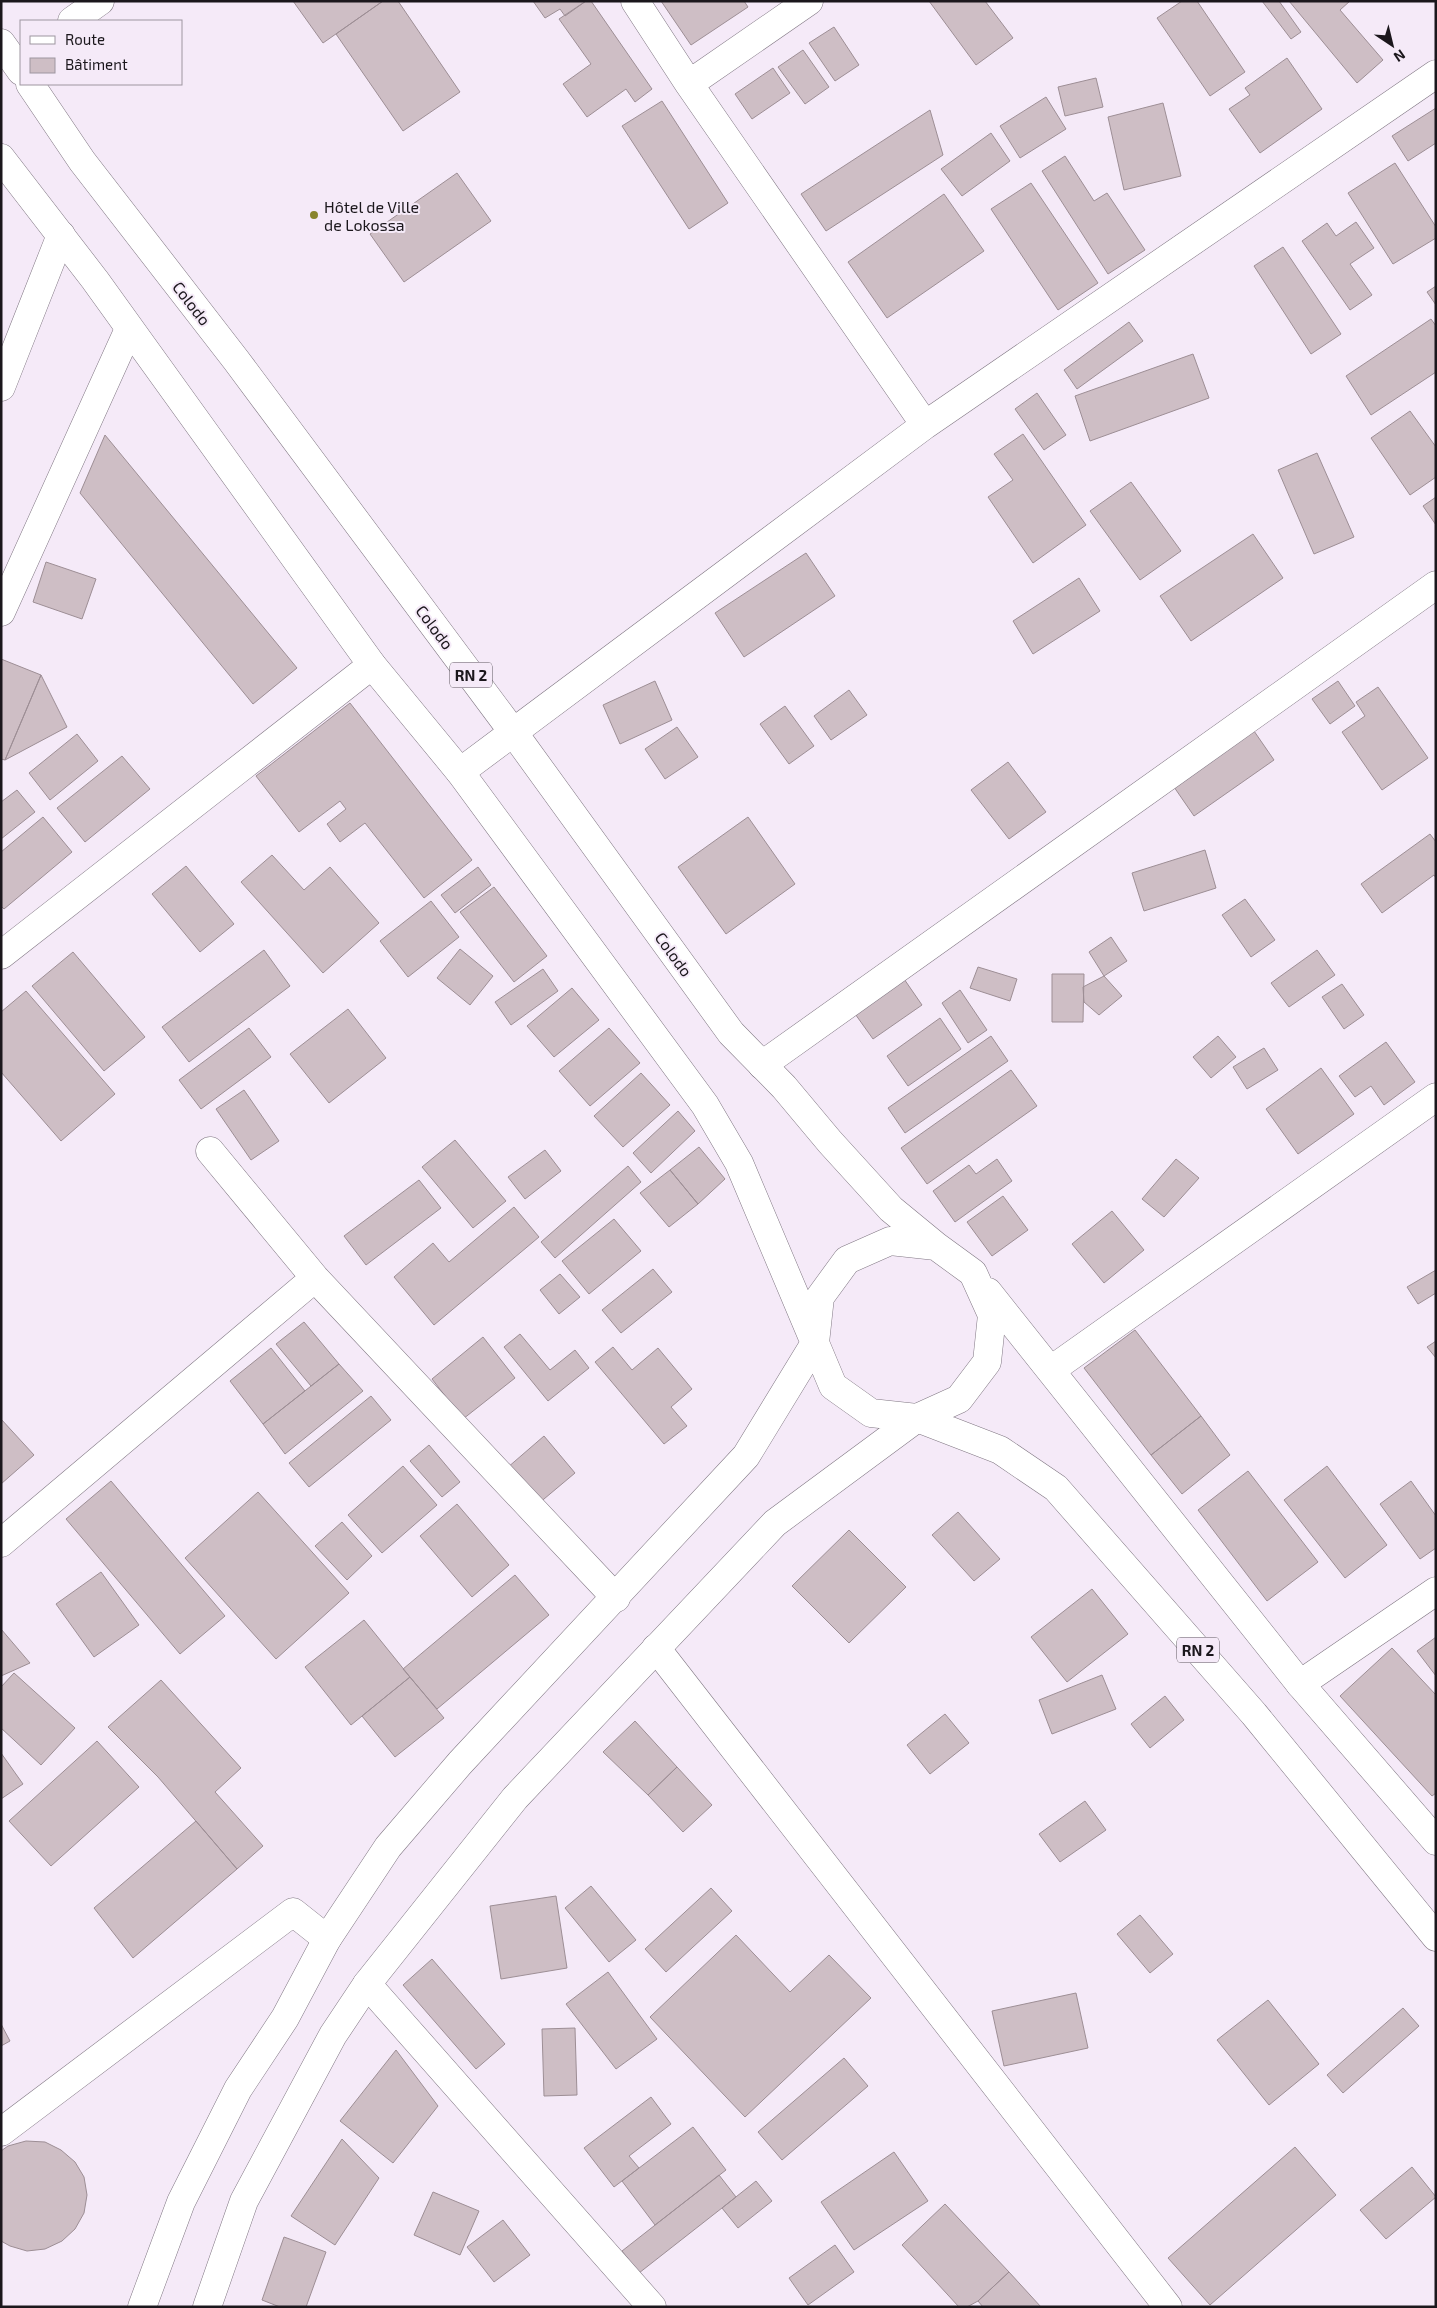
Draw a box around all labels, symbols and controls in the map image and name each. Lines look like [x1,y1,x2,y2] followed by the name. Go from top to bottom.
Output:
[20,20,182,85] legend
[1367,20,1417,70] north arrow
[65,30,105,48] text: Route
[1391,46,1409,66] text: N
[65,55,128,73] text: Bâtiment
[324,197,419,234] place label: Hôtel de Ville de Lokossa
[308,209,320,221] marker: Hôtel de Ville de Lokossa
[169,277,215,329] street label: Colodo
[412,601,458,653] street label: Colodo
[450,662,492,688] road number: RN 2
[652,928,696,980] street label: Colodo
[1177,1638,1219,1662] road number: RN 2

